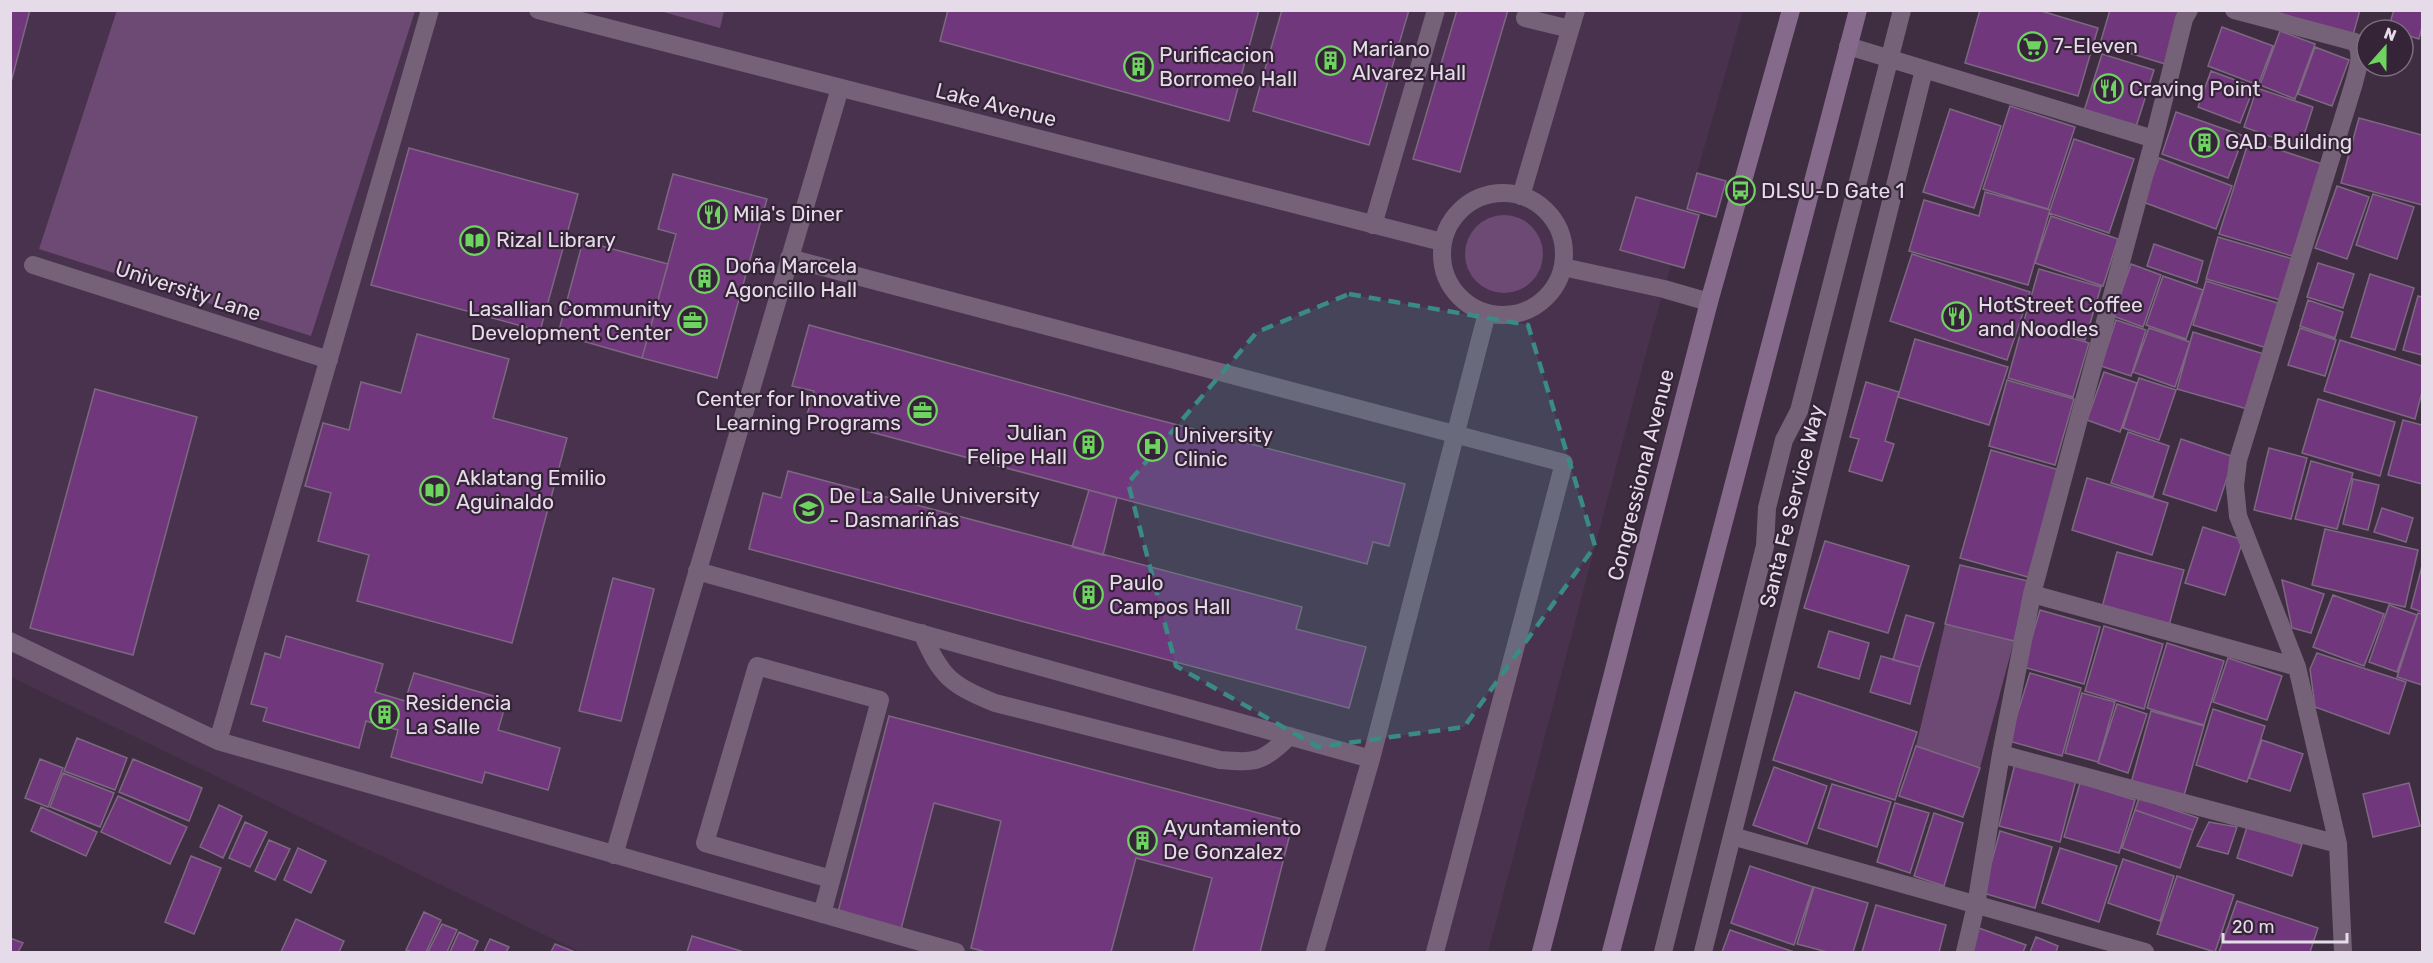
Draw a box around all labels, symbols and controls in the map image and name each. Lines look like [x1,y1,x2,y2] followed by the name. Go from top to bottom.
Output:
[2355,18,2415,78] north arrow
[2381,24,2399,45] text: N
[2016,30,2048,62] supermarket icon: 7-Eleven
[2053,33,2138,58] place label: 7-Eleven
[1352,36,1466,85] place label: Mariano Alvarez Hall
[1159,42,1297,91] place label: Purificacion Borromeo Hall
[1315,45,1347,77] building icon: Mariano Alvarez Hall
[1122,51,1154,83] building icon: Purificacion Borromeo Hall
[2092,73,2124,105] restaurant icon: Craving Point
[2129,76,2261,101] place label: Craving Point
[933,77,1059,132] street label: Lake Avenue
[2188,126,2220,158] building icon: GAD Building
[2225,129,2352,154] place label: GAD Building
[1724,175,1756,207] bus stop icon: DLSU-D Gate 1
[1761,178,1904,203] place label: DLSU-D Gate 1
[696,198,728,230] restaurant icon: Mila's Diner
[733,201,843,226] place label: Mila's Diner
[459,224,491,256] library icon: Rizal Library
[496,227,616,252] place label: Rizal Library
[725,253,857,302] place label: Doña Marcela Agoncillo Hall
[112,255,264,326] street label: University Lane
[688,262,720,294] building icon: Doña Marcela Agoncillo Hall
[1978,292,2143,341] place label: HotStreet Coffee and Noodles
[468,296,672,345] place label: Lasallian Community Development Center
[1941,301,1973,333] restaurant icon: HotStreet Coffee and Noodles
[677,305,709,337] office icon: Lasallian Community Development Center
[1602,367,1679,583] street label: Congressional Avenue
[696,386,901,435] place label: Center for Innovative Learning Programs
[906,395,938,427] office icon: Center for Innovative Learning Programs
[1754,402,1829,610] street label: Santa Fe Service Way
[967,420,1067,469] place label: Julian Felipe Hall
[1174,422,1274,471] place label: University Clinic
[1072,429,1104,461] building icon: Julian Felipe Hall
[1137,431,1169,463] hospital icon: University Clinic
[456,465,606,514] place label: Aklatang Emilio Aguinaldo
[419,474,451,506] library icon: Aklatang Emilio Aguinaldo
[829,483,1040,532] place label: De La Salle University - Dasmariñas
[792,492,824,524] school or university icon: De La Salle University - Dasmariñas
[1109,570,1230,619] place label: Paulo Campos Hall
[1072,579,1104,611] building icon: Paulo Campos Hall
[405,690,511,739] place label: Residencia La Salle
[368,699,400,731] building icon: Residencia La Salle
[1163,815,1301,864] place label: Ayuntamiento De Gonzalez
[1126,824,1158,856] building icon: Ayuntamiento De Gonzalez
[2223,906,2348,944] scale bar
[2232,916,2274,938] text: 20 m

